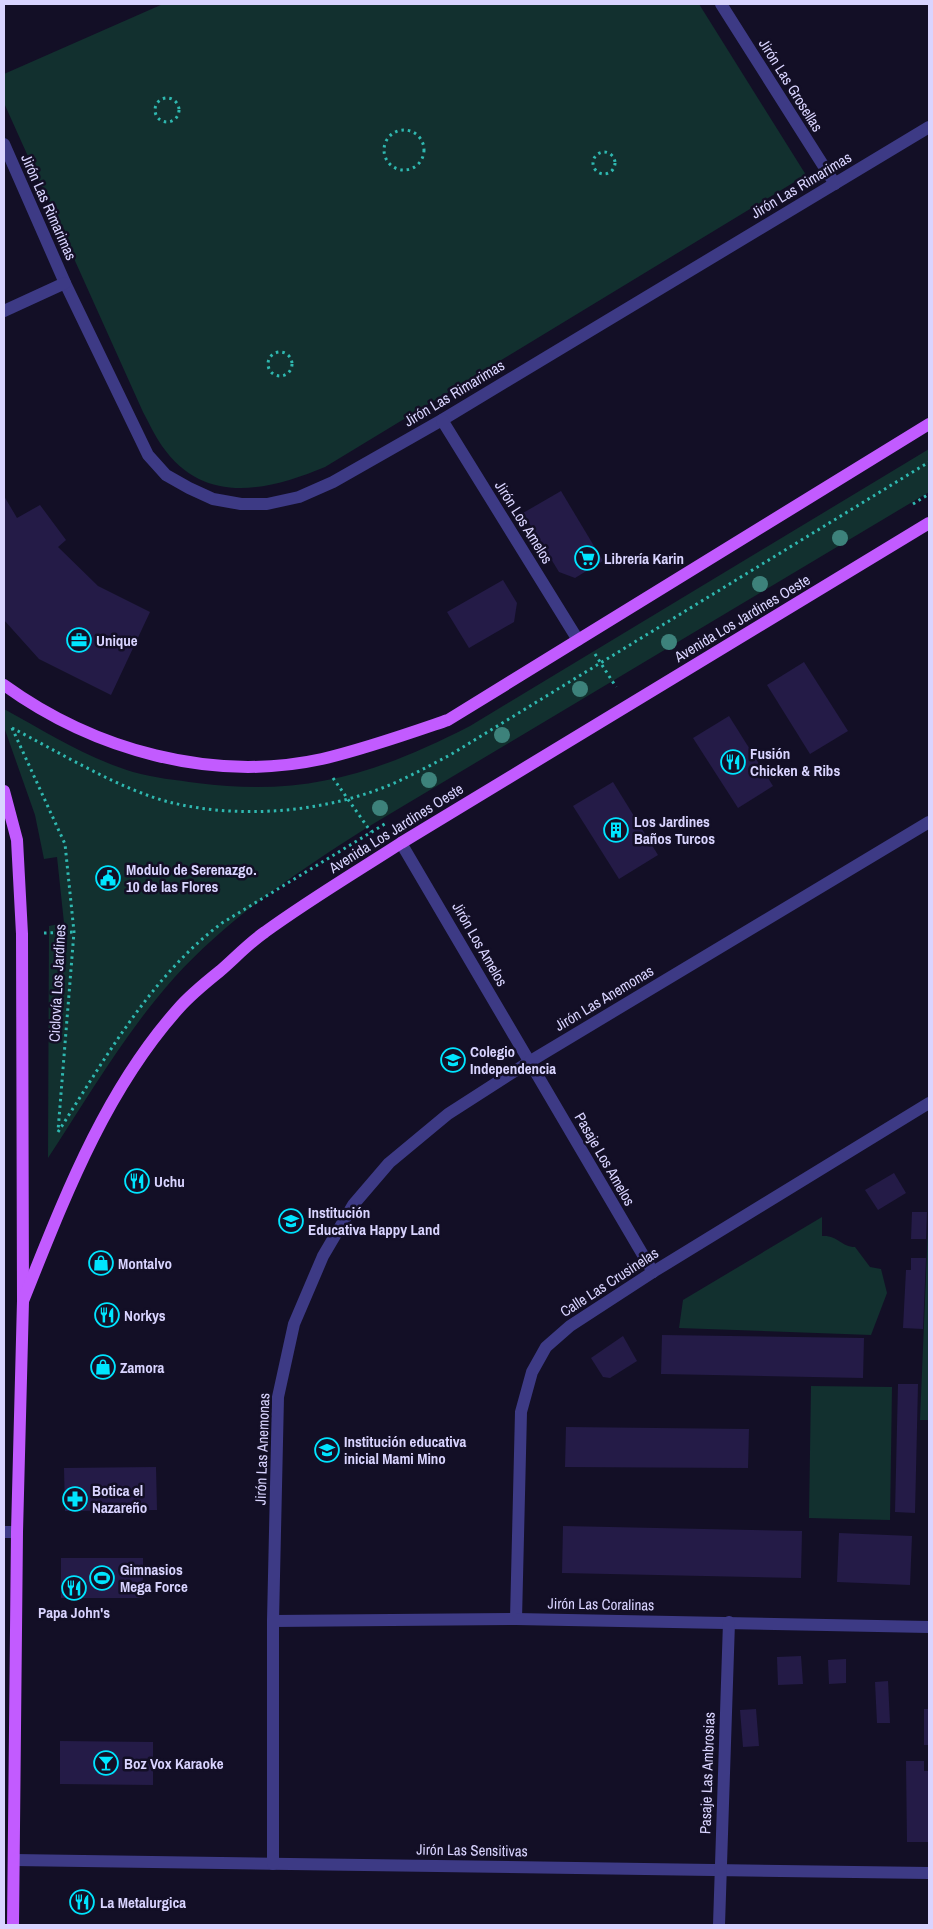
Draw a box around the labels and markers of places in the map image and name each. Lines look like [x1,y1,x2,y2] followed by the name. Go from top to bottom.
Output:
[574,545,600,571] supermarket icon: Librería Karin
[604,548,684,569] place label: Librería Karin
[66,627,92,653] office icon: Unique
[96,630,138,651] place label: Unique
[750,743,840,781] place label: Fusión Chicken & Ribs
[720,749,746,775] restaurant icon: Fusión Chicken & Ribs
[634,811,715,849] place label: Los Jardines Baños Turcos
[603,817,629,843] building icon: Los Jardines Baños Turcos
[126,859,257,897] place label: Modulo de Serenazgo. 10 de las Flores
[95,865,121,891] public building icon: Modulo de Serenazgo. 10 de las Flores
[470,1041,556,1079] place label: Colegio Independencia
[440,1047,466,1073] school or university icon: Colegio Independencia
[124,1168,150,1194] restaurant icon: Uchu
[154,1171,185,1192] place label: Uchu
[308,1202,440,1240] place label: Institución Educativa Happy Land
[278,1208,304,1234] school or university icon: Institución Educativa Happy Land
[88,1250,114,1276] shop icon: Montalvo
[118,1253,172,1274] place label: Montalvo
[94,1302,120,1328] restaurant icon: Norkys
[124,1305,166,1326] place label: Norkys
[90,1354,116,1380] shop icon: Zamora
[120,1357,165,1378] place label: Zamora
[344,1431,467,1469] place label: Institución educativa inicial Mami Mino
[314,1437,340,1463] school or university icon: Institución educativa inicial Mami Mino
[92,1480,147,1518] place label: Botica el Nazareño
[62,1486,88,1512] pharmacy icon: Botica el Nazareño
[120,1559,188,1597] place label: Gimnasios Mega Force
[89,1565,115,1591] sports icon: Gimnasios Mega Force
[61,1575,87,1601] restaurant icon: Papa John's
[38,1602,110,1623] place label: Papa John's
[93,1750,119,1776] bar icon: Boz Vox Karaoke
[124,1753,224,1774] place label: Boz Vox Karaoke
[69,1889,95,1915] restaurant icon: La Metalurgica
[100,1892,186,1913] place label: La Metalurgica

